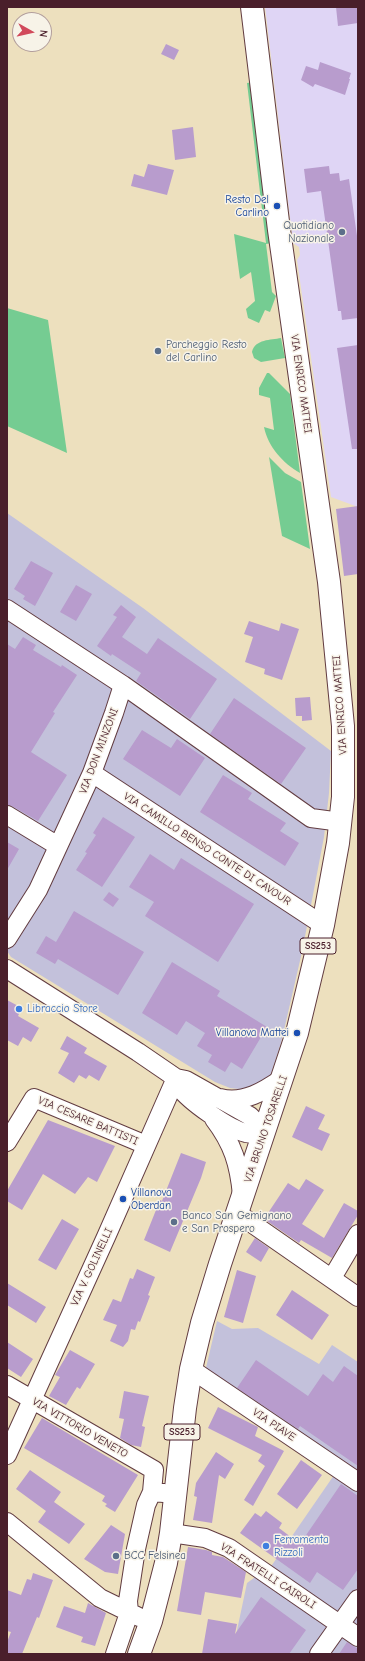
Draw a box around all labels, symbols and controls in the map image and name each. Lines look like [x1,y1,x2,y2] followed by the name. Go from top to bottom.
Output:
[12,12,52,52] north arrow
[36,29,50,38] text: N
[225,193,269,219] place label: Resto Del Carlino
[272,201,282,211] marker: Resto Del Carlino
[283,219,334,245] place label: Quotidiano Nazionale
[337,227,347,237] marker: Quotidiano Nazionale
[288,334,314,434] street label: VIA ENRICO MATTEI
[166,338,247,364] place label: Parcheggio Resto del Carlino
[153,346,163,356] marker: Parcheggio Resto del Carlino
[330,655,350,755] street label: VIA ENRICO MATTEI
[77,706,121,796] street label: VIA DON MINZONI
[121,790,293,908] street label: VIA CAMILLO BENSO CONTE DI CAVOUR
[300,938,336,954] road number: SS253
[27,1002,98,1016] place label: Libraccio Store
[14,1004,24,1014] marker: Libraccio Store
[216,1026,289,1040] place label: Villanova Mattei
[292,1028,302,1038] marker: Villanova Mattei
[241,1074,291,1184] street label: VIA BRUNO TOSARELLI
[36,1094,140,1148] street label: VIA CESARE BATTISTI
[131,1186,172,1212] place label: Villanova Oberdan
[118,1194,128,1204] marker: Villanova Oberdan
[182,1209,291,1235] place label: Banco San Gemignano e San Prospero
[169,1217,179,1227] marker: Banco San Gemignano e San Prospero
[68,1226,116,1308] street label: VIA V. GOLINELLI
[30,1395,130,1461] street label: VIA VITTORIO VENETO
[250,1406,298,1444] street label: VIA PIAVE
[164,1424,200,1440] road number: SS253
[274,1533,329,1559] place label: Ferramenta Rizzoli
[218,1540,318,1612] street label: VIA FRATELLI CAIROLI
[261,1541,271,1551] marker: Ferramenta Rizzoli
[124,1549,186,1563] place label: BCC Felsinea
[111,1551,121,1561] marker: BCC Felsinea

